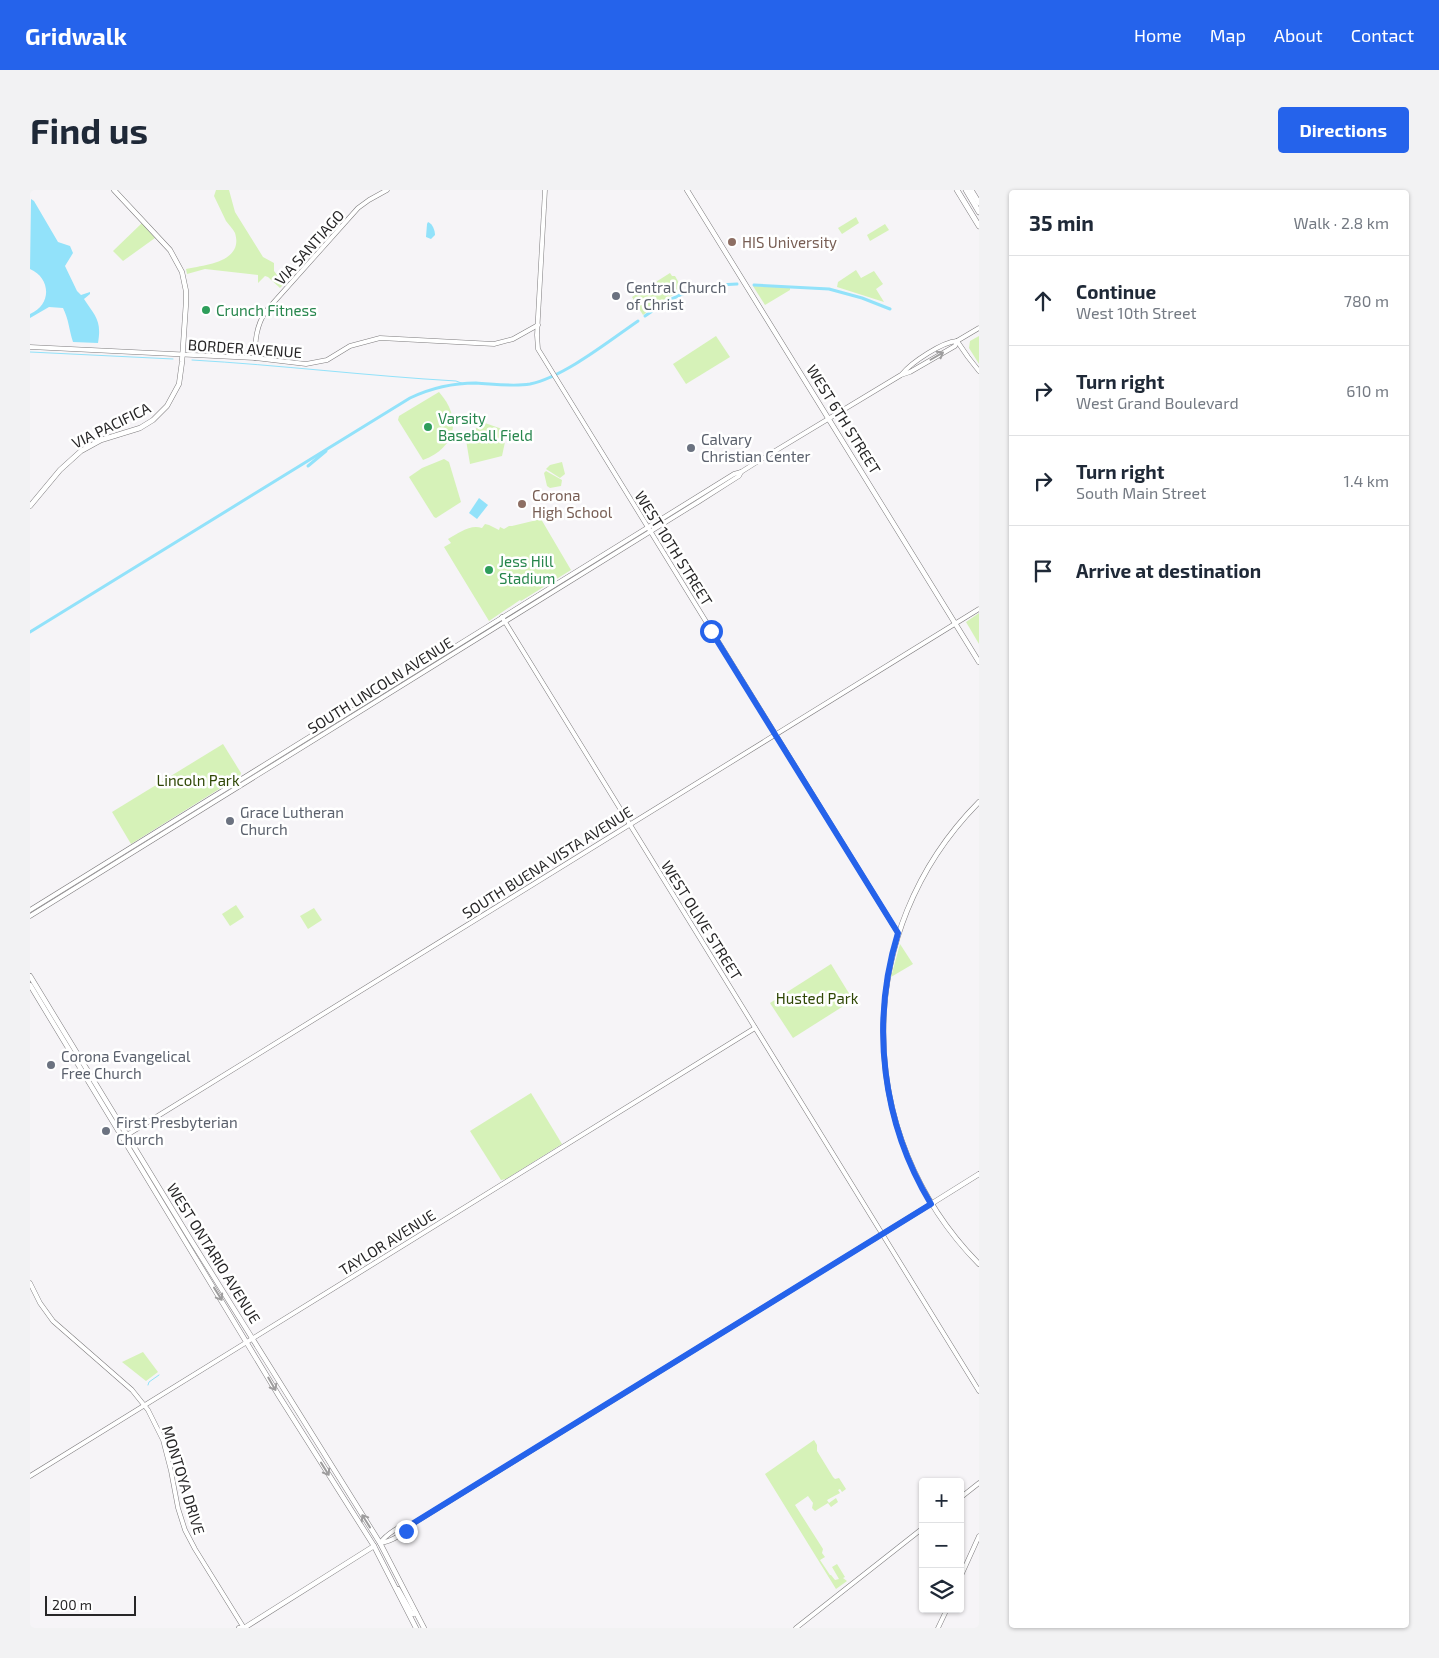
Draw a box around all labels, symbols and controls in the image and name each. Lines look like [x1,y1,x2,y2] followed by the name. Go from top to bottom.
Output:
[25,21,127,50] text: Gridwalk
[1134,24,1182,46] text: Home
[1210,24,1246,46] text: Map
[1274,24,1323,46] text: About
[1351,24,1414,46] text: Contact
[1278,107,1409,153] button: Directions
[30,109,148,151] text: Find us
[271,206,347,288] street label: VIA SANTIAGO
[1029,210,1094,235] text: 35 min
[1293,213,1389,232] text: Walk · 2.8 km
[742,233,837,251] place label: HIS University
[726,236,738,248] marker: HIS University
[626,278,726,313] place label: Central Church of Christ
[1076,280,1156,303] text: Continue
[1029,287,1057,315] icon: ahead
[610,290,622,302] marker: Central Church of Christ
[1344,291,1389,310] text: 780 m
[216,301,317,319] place label: Crunch Fitness
[1076,303,1197,322] text: West 10th Street
[200,304,212,316] marker: Crunch Fitness
[187,335,303,361] street label: BORDER AVENUE
[929,351,944,361] one-way arrow
[803,361,885,477] street label: WEST 6TH STREET
[1076,370,1164,393] text: Turn right
[1029,377,1057,405] icon: right
[1346,381,1389,400] text: 610 m
[1076,393,1239,412] text: West Grand Boulevard
[69,398,154,452] street label: VIA PACIFICA
[438,409,533,444] place label: Varsity Baseball Field
[422,421,434,433] marker: Varsity Baseball Field
[701,430,810,465] place label: Calvary Christian Center
[685,442,697,454] marker: Calvary Christian Center
[1076,460,1164,483] text: Turn right
[1029,467,1057,495] icon: right
[1344,471,1389,490] text: 1.4 km
[1076,483,1206,502] text: South Main Street
[532,486,613,521] place label: Corona High School
[631,487,717,609] street label: WEST 10TH STREET
[516,498,528,510] marker: Corona High School
[499,552,555,587] place label: Jess Hill Stadium
[1029,557,1057,585] icon: arrive
[1076,559,1261,582] text: Arrive at destination
[483,564,495,576] marker: Jess Hill Stadium
[700,620,723,643] route start
[304,633,456,737] street label: SOUTH LINCOLN AVENUE
[156,771,240,789] park label: Lincoln Park
[459,802,635,922] street label: SOUTH BUENA VISTA AVENUE
[240,803,344,838] place label: Grace Lutheran Church
[224,815,236,827] marker: Grace Lutheran Church
[658,857,746,983] street label: WEST OLIVE STREET
[776,989,859,1007] park label: Husted Park
[61,1047,191,1082] place label: Corona Evangelical Free Church
[45,1059,57,1071] marker: Corona Evangelical Free Church
[116,1113,238,1148] place label: First Presbyterian Church
[100,1125,112,1137] marker: First Presbyterian Church
[163,1180,265,1326] street label: WEST ONTARIO AVENUE
[336,1205,438,1279] street label: TAYLOR AVENUE
[213,1287,223,1301] one-way arrow
[267,1376,277,1391] one-way arrow
[159,1423,209,1537] street label: MONTOYA DRIVE
[320,1462,330,1476] one-way arrow
[919,1478,964,1613] map controls
[919,1478,964,1523] button: +
[360,1514,370,1528] one-way arrow
[395,1520,418,1543] route end
[919,1523,964,1568] button: −
[919,1568,964,1613] button: layers
[45,1593,136,1616] scale bar
[52,1596,92,1613] text: 200 m

